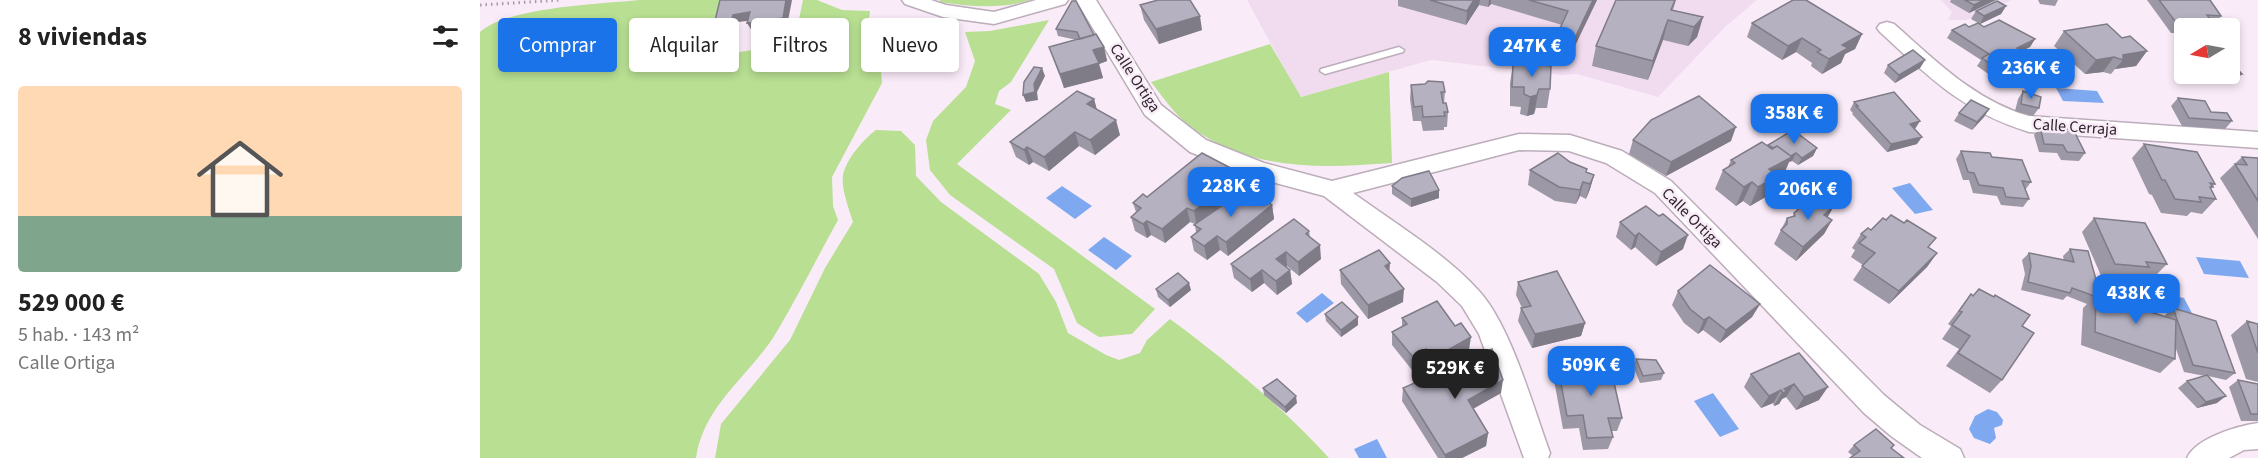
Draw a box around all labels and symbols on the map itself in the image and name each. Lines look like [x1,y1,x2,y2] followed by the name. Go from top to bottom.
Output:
[2174,18,2240,84] north arrow
[1483,27,1581,78] pin: 247K €
[1105,39,1165,117] street label: Calle Ortiga
[1982,49,2080,100] pin: 236K €
[1745,94,1843,145] pin: 358K €
[2032,113,2118,141] street label: Calle Cerraja
[1182,167,1280,218] pin: 228K €
[1759,170,1857,221] pin: 206K €
[1657,183,1727,253] street label: Calle Ortiga
[2087,274,2185,325] pin: 438K €
[1542,346,1640,397] pin: 509K €
[1406,349,1504,400] pin: 529K €

